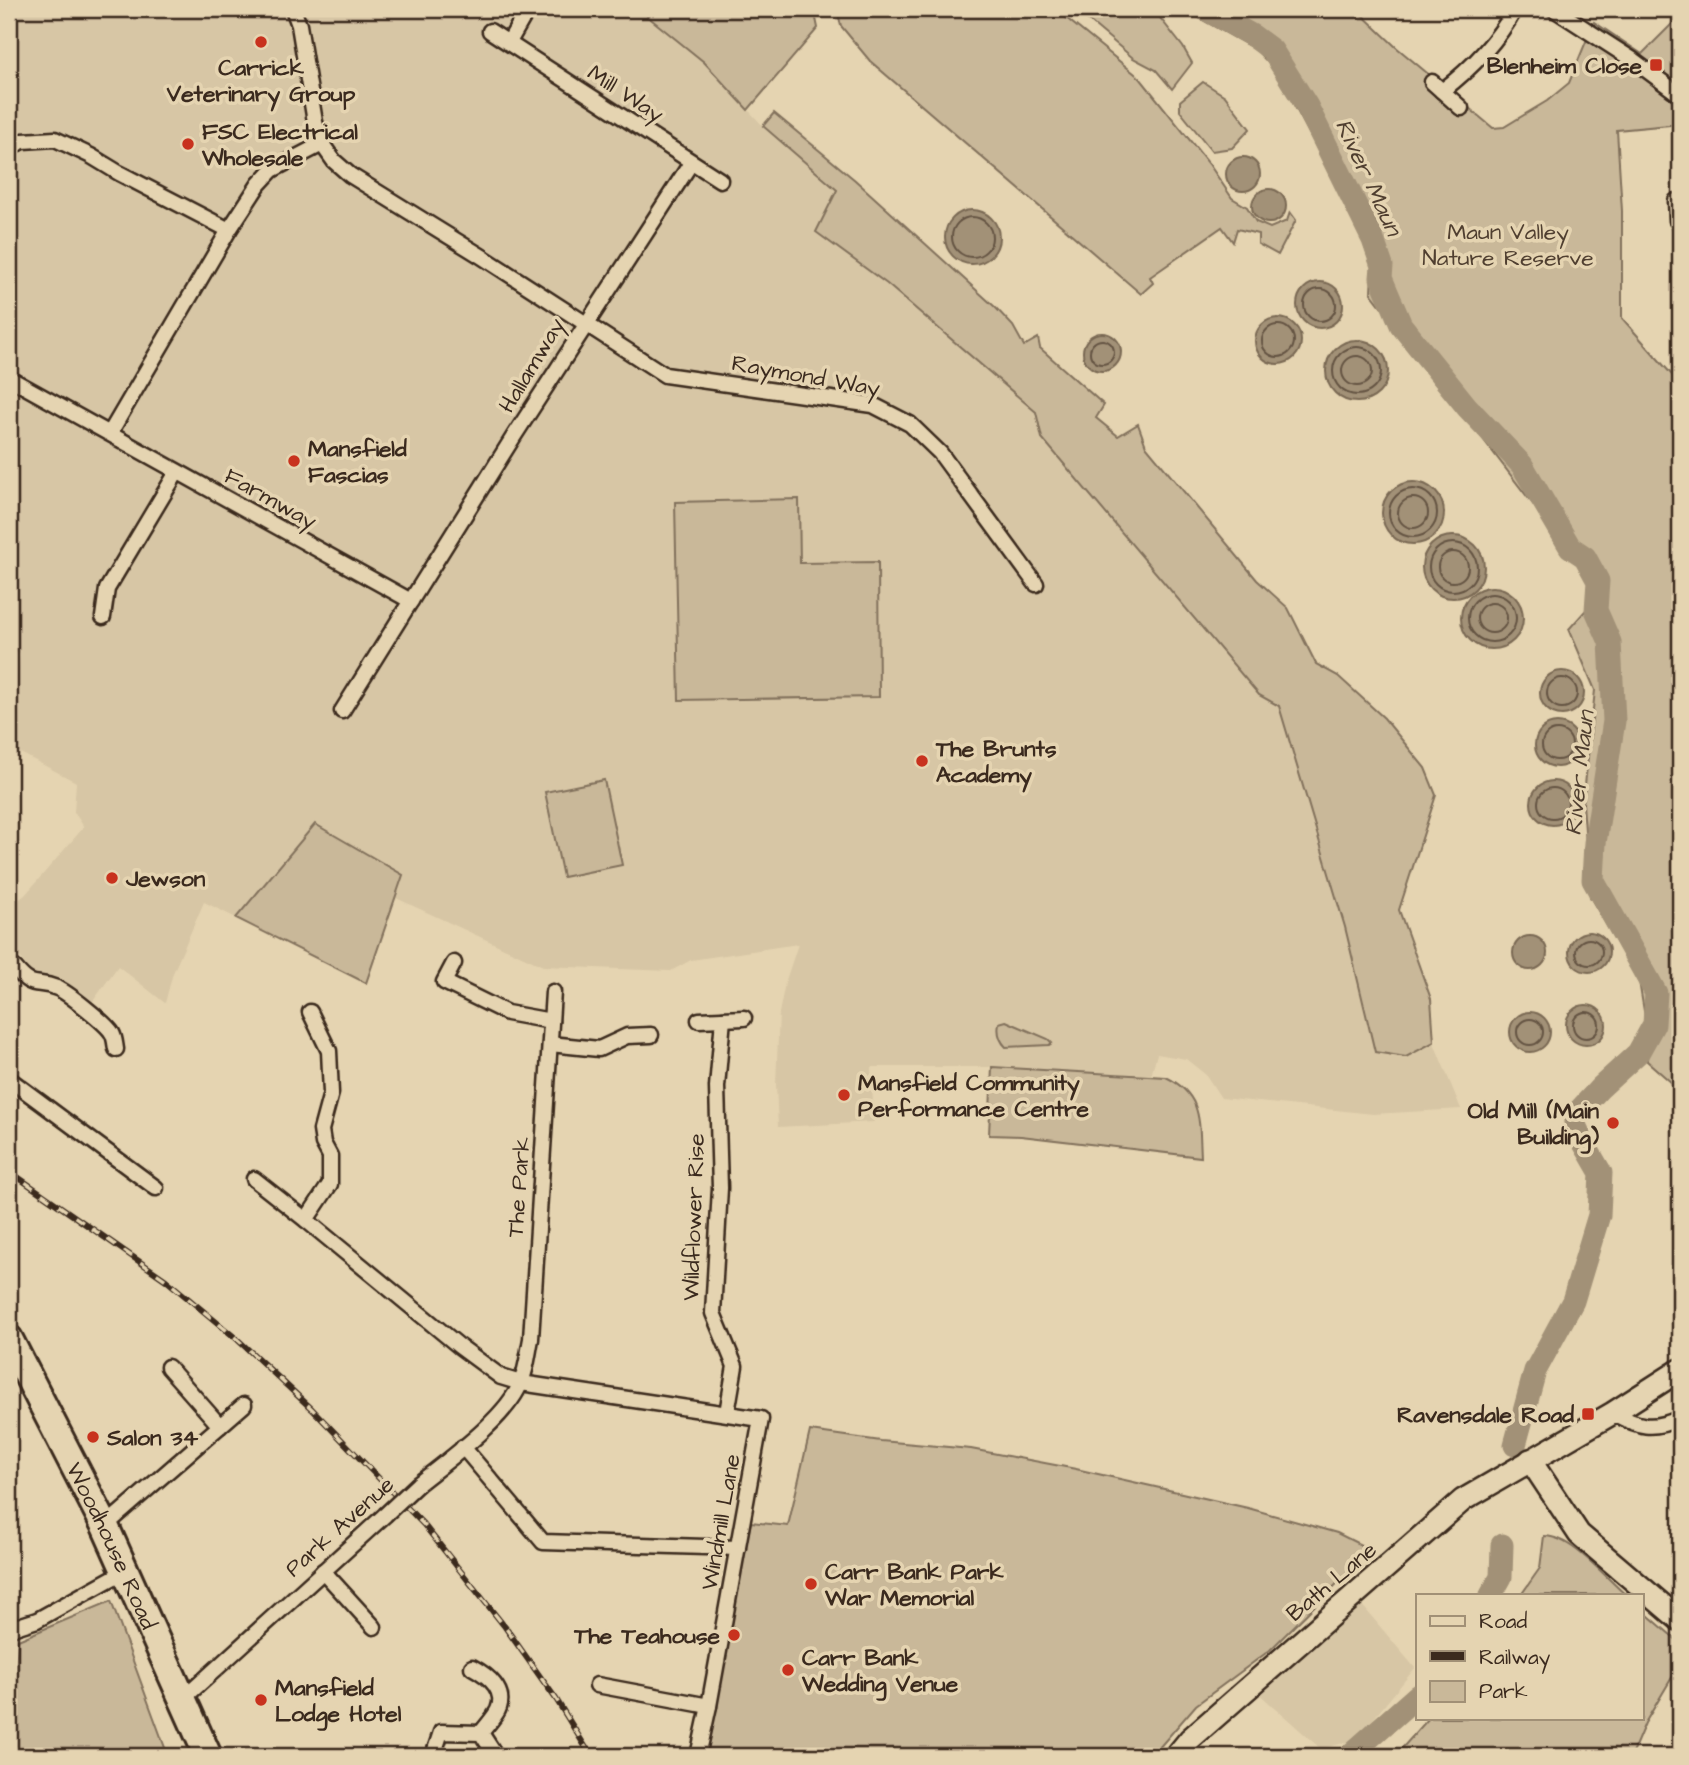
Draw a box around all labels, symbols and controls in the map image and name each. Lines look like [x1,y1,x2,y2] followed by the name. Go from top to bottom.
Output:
[253,34,269,50] marker: Carrick Veterinary Group
[1487,50,1643,82] place label: Blenheim Close
[166,52,355,112] place label: Carrick Veterinary Group
[581,57,670,131] street label: Mill Way
[1648,57,1664,73] marker: Blenheim Close
[1326,113,1411,243] water label: River Maun
[201,116,358,174] place label: FSC Electrical Wholesale
[180,136,196,152] marker: FSC Electrical Wholesale
[1422,216,1594,274] park label: Maun Valley Nature Reserve
[491,312,574,419] street label: Hallamway
[729,347,883,406] street label: Raymond Way
[308,433,407,491] place label: Mansfield Fascias
[286,453,302,469] marker: Mansfield Fascias
[218,460,323,538] street label: Farmway
[1557,707,1604,837] water label: River Maun
[935,733,1057,793] place label: The Brunts Academy
[914,753,930,769] marker: The Brunts Academy
[125,863,206,895] place label: Jewson
[104,870,120,886] marker: Jewson
[858,1067,1090,1125] place label: Mansfield Community Performance Centre
[836,1087,852,1103] marker: Mansfield Community Performance Centre
[1467,1095,1600,1154] place label: Old Mill (Main Building)
[1605,1115,1621,1131] marker: Old Mill (Main Building)
[675,1133,713,1301] street label: Wildflower Rise
[500,1136,538,1238] street label: The Park
[1397,1399,1574,1431] place label: Ravensdale Road
[1580,1406,1596,1422] marker: Ravensdale Road
[106,1422,198,1454] place label: Salon 34
[85,1429,101,1445] marker: Salon 34
[693,1452,749,1593] street label: Windmill Lane
[58,1457,164,1635] street label: Woodhouse Road
[278,1469,401,1585] street label: Park Avenue
[1279,1534,1384,1629] street label: Bath Lane
[824,1556,1005,1614] place label: Carr Bank Park War Memorial
[803,1576,819,1592] marker: Carr Bank Park War Memorial
[1416,1594,1644,1720] legend
[1479,1607,1527,1636] text: Road
[573,1620,721,1652] place label: The Teahouse
[726,1627,742,1643] marker: The Teahouse
[801,1642,959,1701] place label: Carr Bank Wedding Venue
[1479,1643,1551,1674] text: Railway
[780,1662,796,1678] marker: Carr Bank Wedding Venue
[275,1672,402,1731] place label: Mansfield Lodge Hotel
[1479,1677,1528,1706] text: Park
[253,1692,269,1708] marker: Mansfield Lodge Hotel

